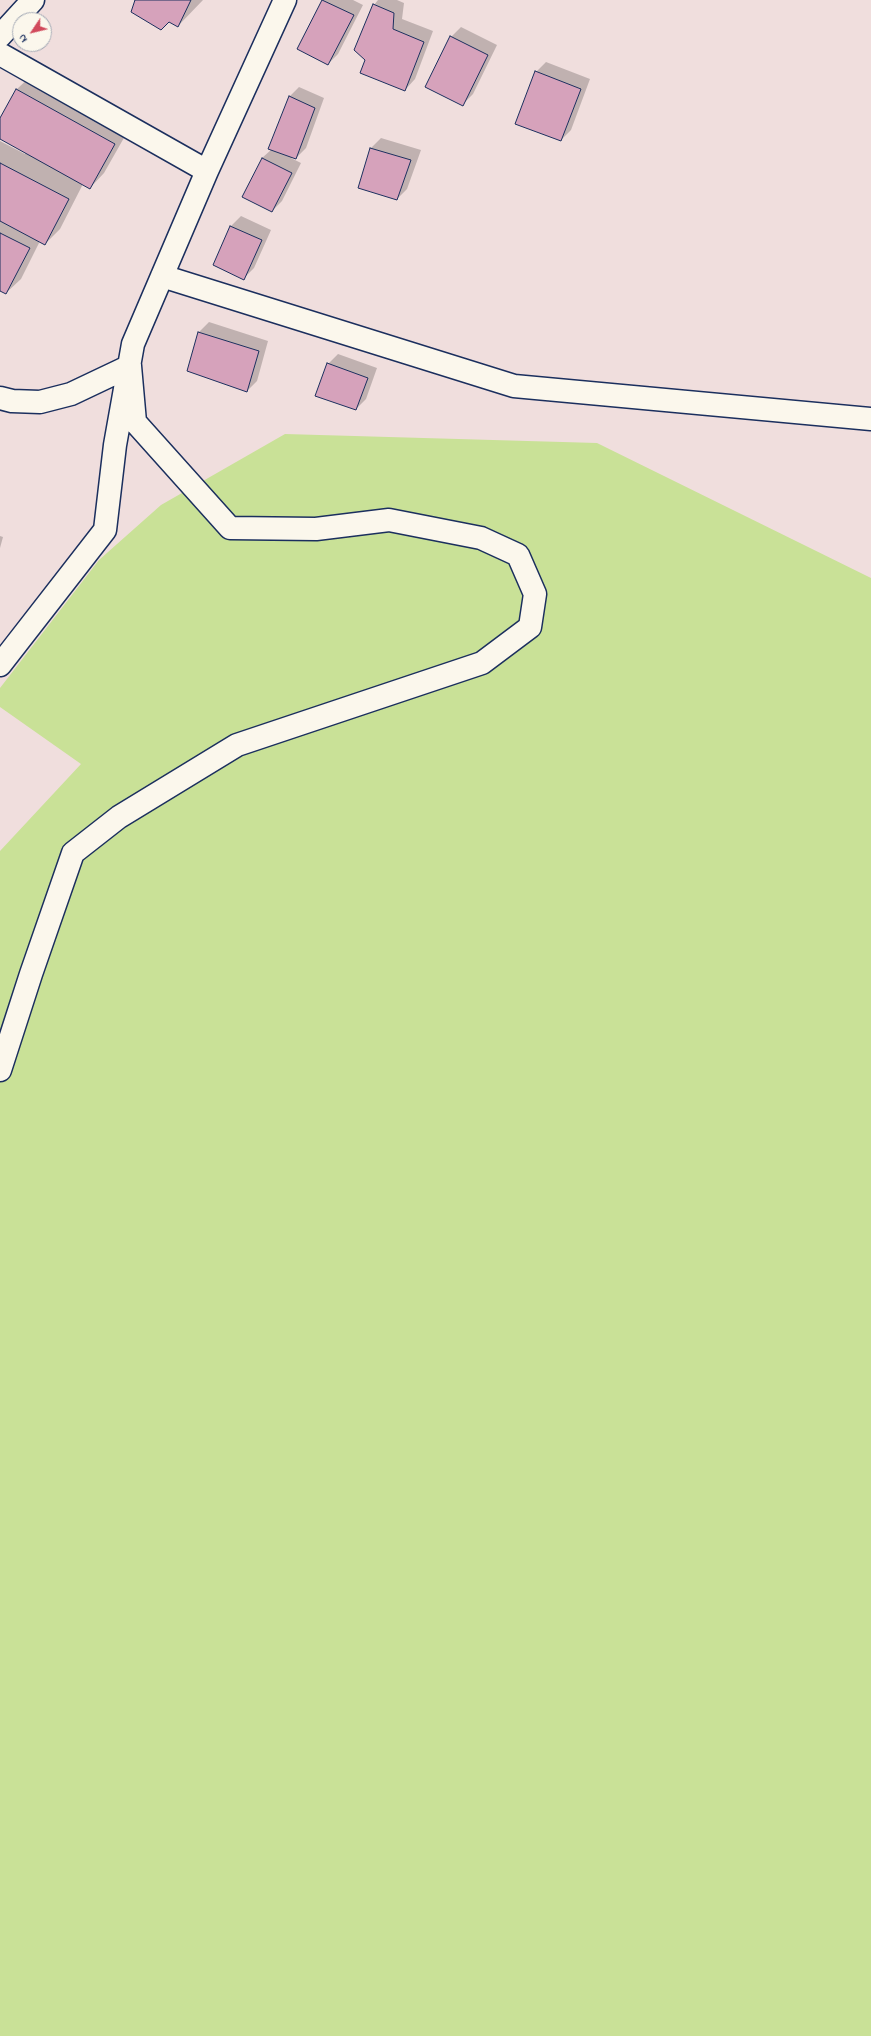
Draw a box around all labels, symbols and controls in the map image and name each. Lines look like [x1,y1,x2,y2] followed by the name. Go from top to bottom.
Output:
[12,12,52,52] north arrow
[14,31,32,46] text: N

